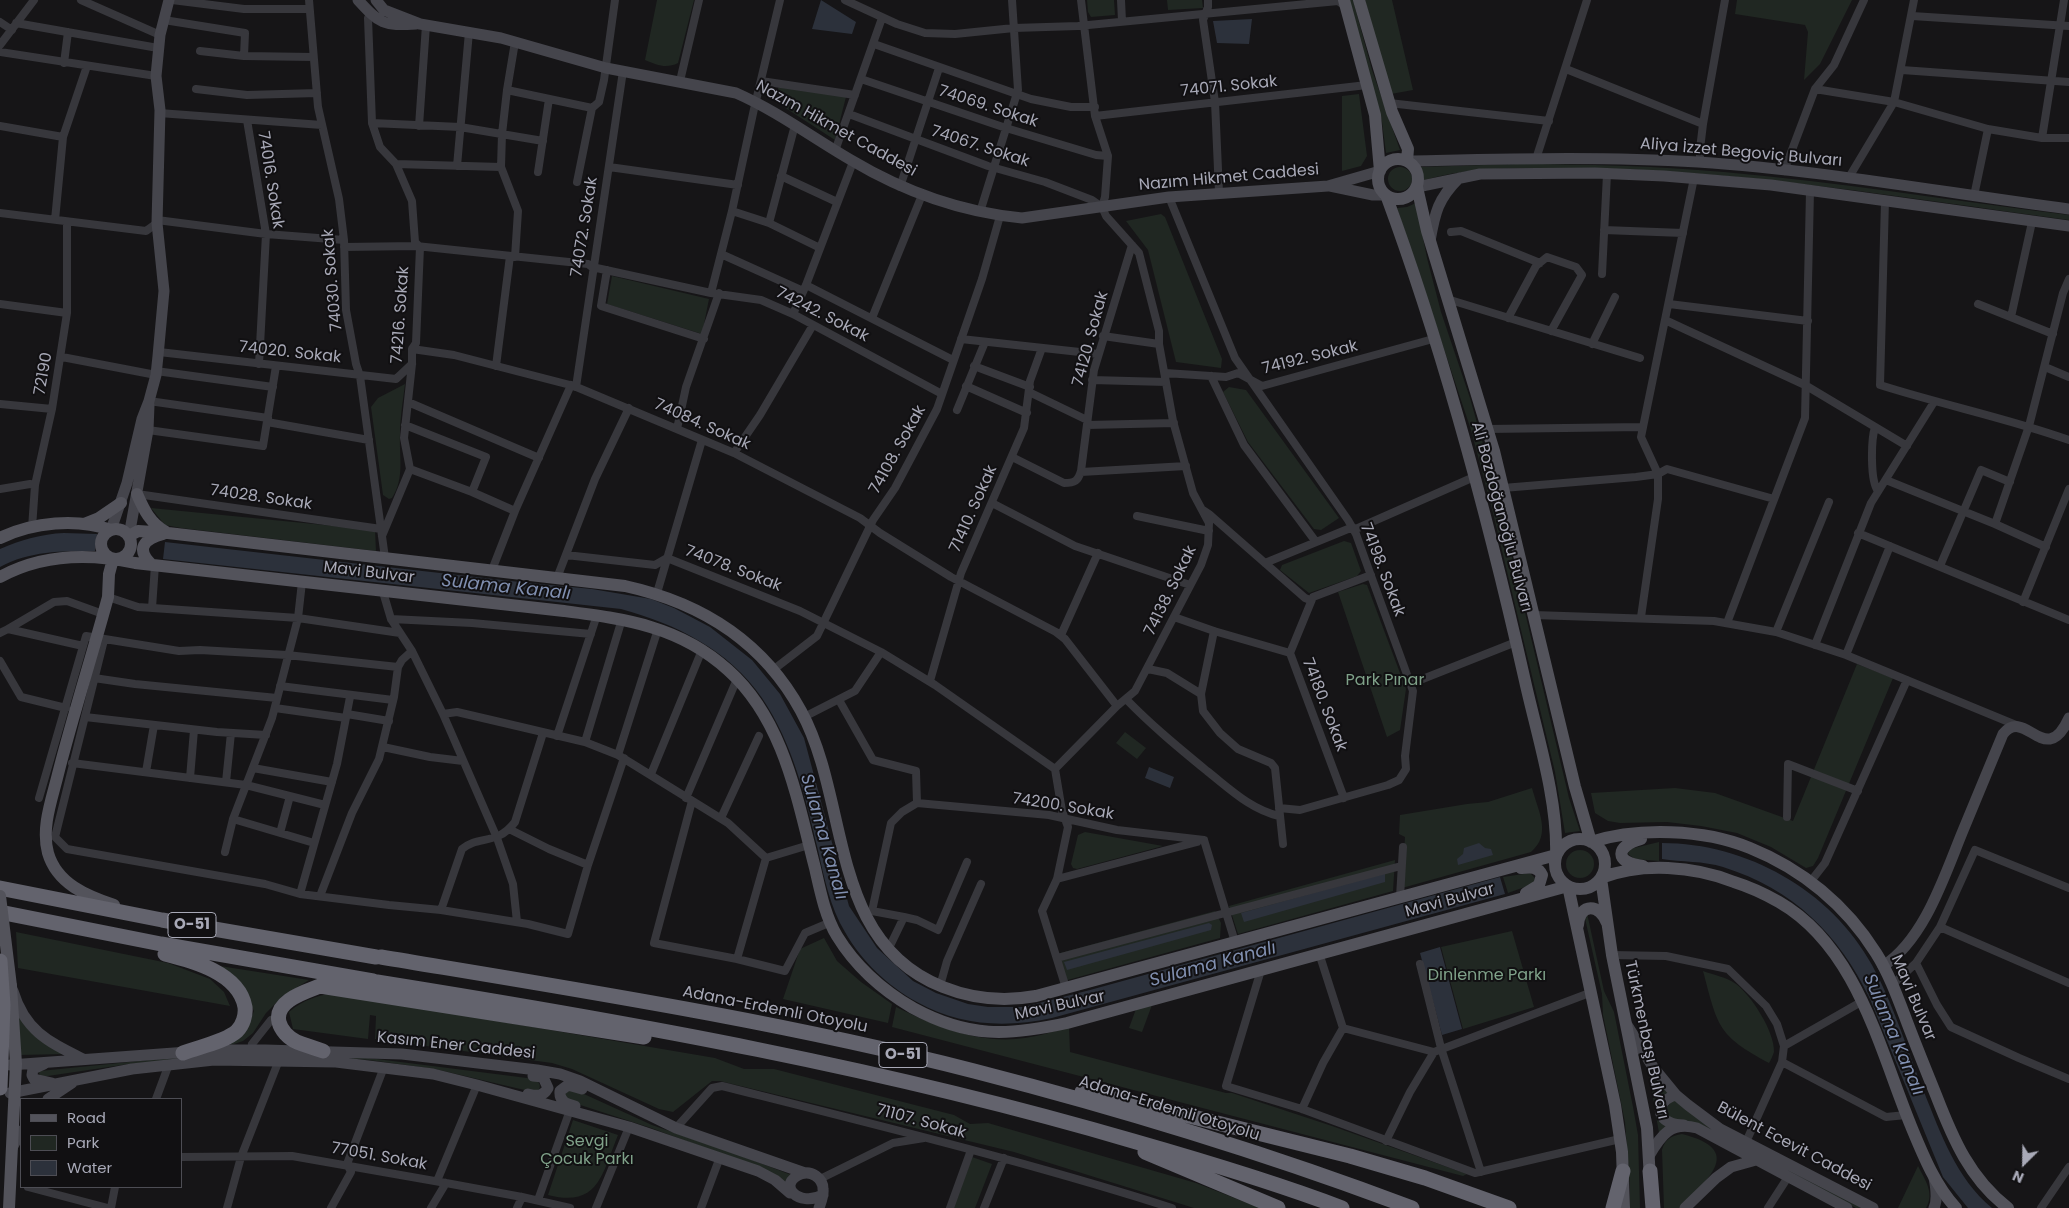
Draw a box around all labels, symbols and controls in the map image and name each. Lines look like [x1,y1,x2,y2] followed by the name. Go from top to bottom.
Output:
[1180,72,1278,102] street label: 74071. Sokak
[752,77,920,181] street label: Nazım Hikmet Caddesi
[936,82,1040,132] street label: 74069. Sokak
[928,122,1032,172] street label: 74067. Sokak
[253,130,287,230] street label: 74016. Sokak
[1639,135,1843,171] street label: Aliya İzzet Begoviç Bulvarı
[1138,161,1320,195] street label: Nazım Hikmet Caddesi
[568,175,602,279] street label: 74072. Sokak
[319,228,347,332] street label: 74030. Sokak
[388,266,414,364] street label: 74216. Sokak
[772,283,872,347] street label: 74242. Sokak
[1069,289,1113,389] street label: 74120. Sokak
[1260,337,1360,379] street label: 74192. Sokak
[238,338,342,368] street label: 74020. Sokak
[31,351,57,397] street label: 72190
[651,395,753,455] street label: 74084. Sokak
[866,402,930,498] street label: 74108. Sokak
[1466,420,1536,614] street label: Ali Bozdoğanoğlu Bulvarı
[946,462,1002,556] street label: 71410. Sokak
[209,481,313,515] street label: 74028. Sokak
[1355,521,1409,619] street label: 74198. Sokak
[682,542,784,596] street label: 74078. Sokak
[1141,543,1201,639] street label: 74138. Sokak
[322,558,416,588] street label: Mavi Bulvar
[440,570,572,606] water label: Sulama Kanalı
[1297,656,1351,754] street label: 74180. Sokak
[1346,671,1424,691] park label: Park Pınar
[795,771,851,903] water label: Sulama Kanalı
[1011,789,1115,825] street label: 74200. Sokak
[1403,880,1497,922] street label: Mavi Bulvar
[168,912,216,938] road number: O-51
[1147,938,1279,992] water label: Sulama Kanalı
[1886,952,1940,1044] street label: Mavi Bulvar
[1620,959,1672,1121] street label: Türkmenbaşı Bulvarı
[1428,966,1546,986] park label: Dinlenme Parkı
[1858,971,1928,1099] water label: Sulama Kanalı
[681,983,869,1037] street label: Adana-Erdemli Otoyolu
[1013,987,1107,1025] street label: Mavi Bulvar
[376,1028,536,1064] street label: Kasım Ener Caddesi
[879,1042,927,1068] road number: O-51
[1076,1072,1262,1146] street label: Adana-Erdemli Otoyolu
[20,1098,182,1188] legend
[1714,1098,1874,1196] street label: Bülent Ecevit Caddesi
[874,1101,968,1143] street label: 71107. Sokak
[67,1107,106,1128] text: Road
[67,1132,99,1153] text: Park
[540,1132,634,1170] park label: Sevgi Çocuk Parkı
[1999,1138,2049,1188] north arrow
[329,1139,429,1175] street label: 77051. Sokak
[67,1157,112,1178] text: Water
[2009,1166,2027,1188] text: N

